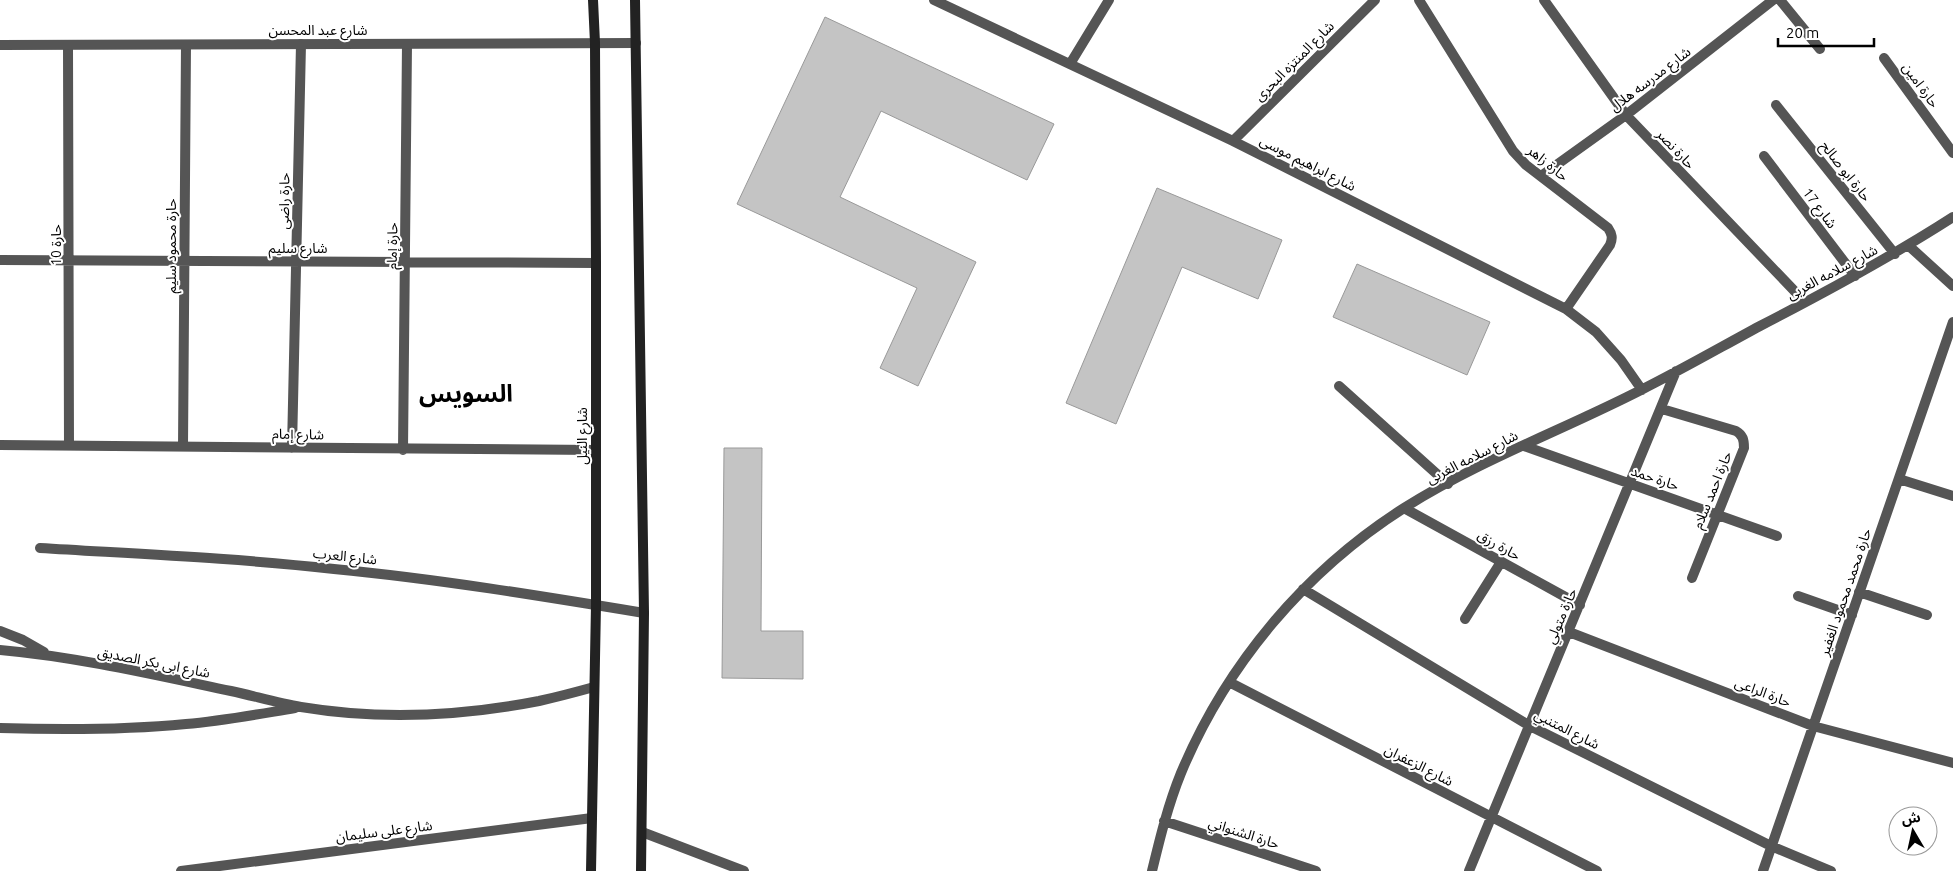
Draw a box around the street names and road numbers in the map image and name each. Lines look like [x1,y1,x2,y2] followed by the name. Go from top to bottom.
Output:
[1251,18,1339,106] street label: شارع المنتزه البحرى
[268,22,368,41] street label: شارع عبد المحسن
[1606,43,1695,117] street label: شارع مدرسه هلال
[1898,59,1943,111] street label: حارة امين
[1652,125,1698,173] street label: حارة نصر
[1256,132,1359,197] street label: شارع ابراهيم موسى
[1815,138,1875,206] street label: حارة ابو صالح
[1523,141,1571,185] street label: حارة زاهر
[276,172,293,230] street label: حارة راضى
[1797,185,1840,233] street label: شارع 17
[163,199,182,293] street label: حارة محمود سليم
[384,222,403,270] street label: حارة إمام
[48,224,65,266] street label: حارة 10
[269,240,327,259] street label: شارع سليم
[1784,241,1882,305] street label: شارع سلامه الغربى
[574,407,593,465] street label: شارع النيل
[272,426,324,445] street label: شارع إمام
[1424,427,1522,490] street label: شارع سلامه الغربى
[1689,449,1738,532] street label: حارة احمد سلام
[1629,462,1681,495] street label: حارة حمد
[1815,526,1875,659] street label: حارة محمد محمود الغفير
[1474,527,1523,564] street label: حارة رزق
[312,545,378,570] street label: شارع العرب
[1542,586,1583,648] street label: حارة متولي
[96,643,211,684] street label: شارع ابى بكر الصديق
[1732,674,1793,711] street label: حارة الراعى
[1530,706,1602,755] street label: شارع المتنبي
[1381,741,1456,792] street label: شارع الزعفران
[1206,814,1281,855] street label: حارة الشنواني
[335,817,434,848] street label: شارع على سليمان

